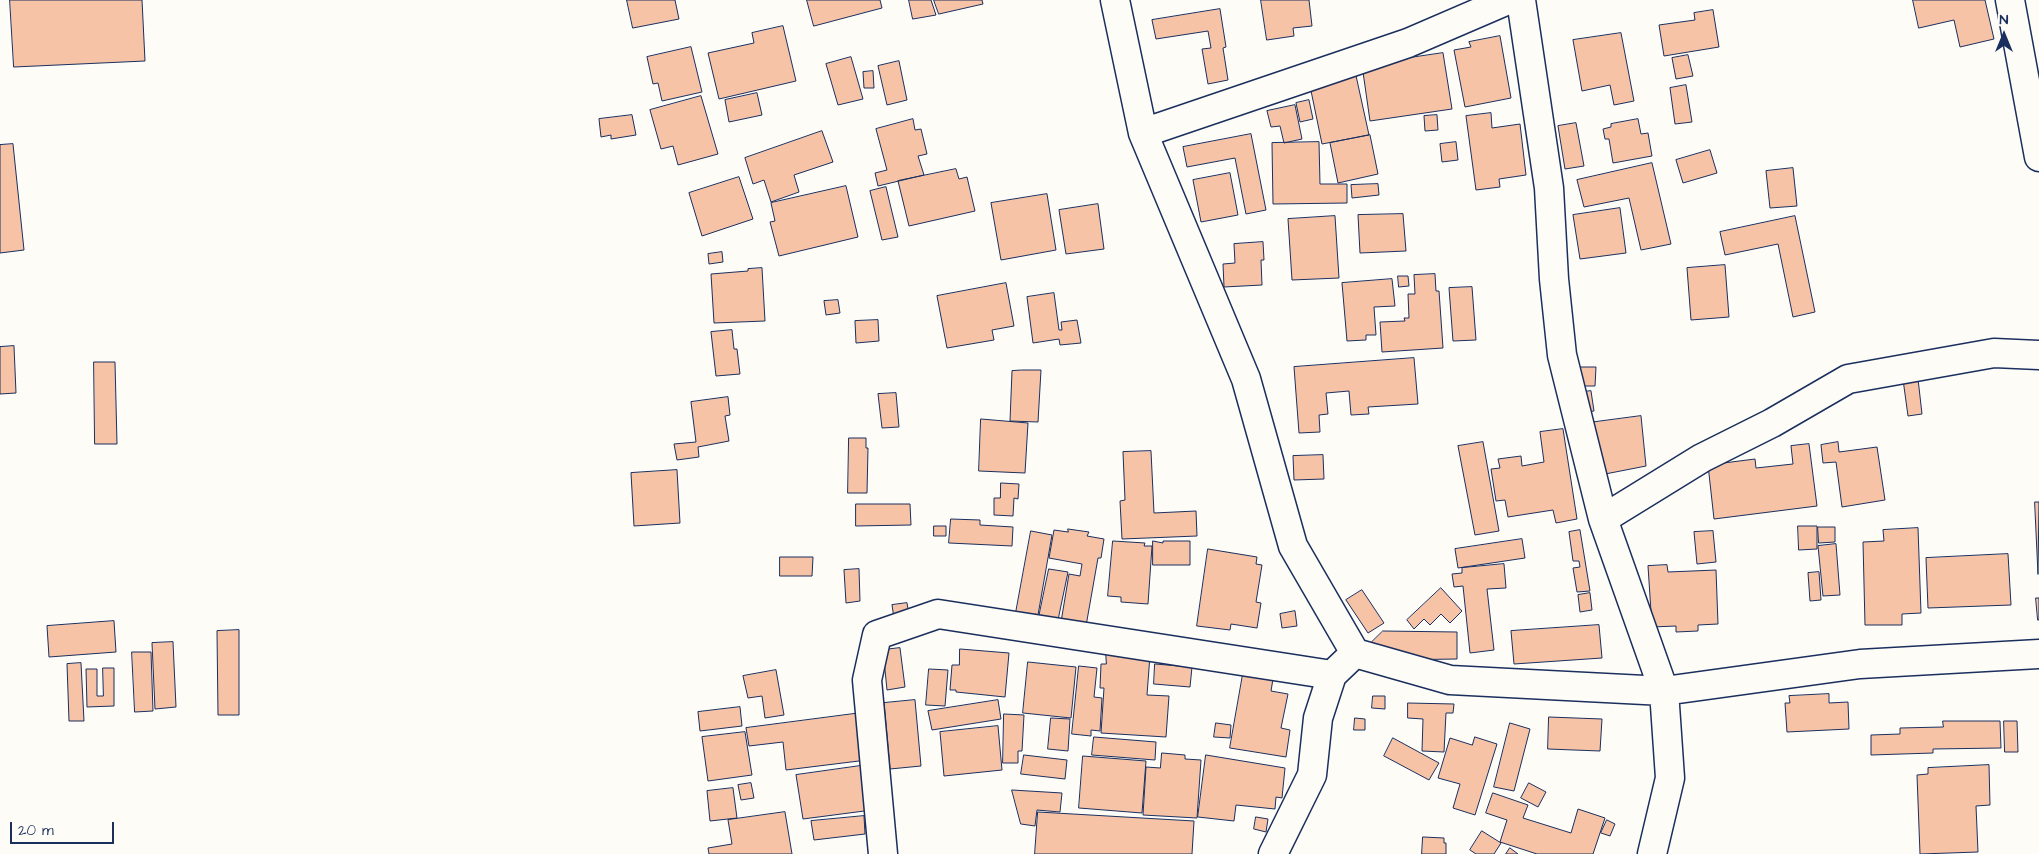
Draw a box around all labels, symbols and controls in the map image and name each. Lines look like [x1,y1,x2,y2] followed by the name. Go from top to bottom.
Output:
[1979,10,2029,60] north arrow
[2000,10,2008,30] text: N
[12,812,116,844] scale bar
[18,820,54,841] text: 20 m

